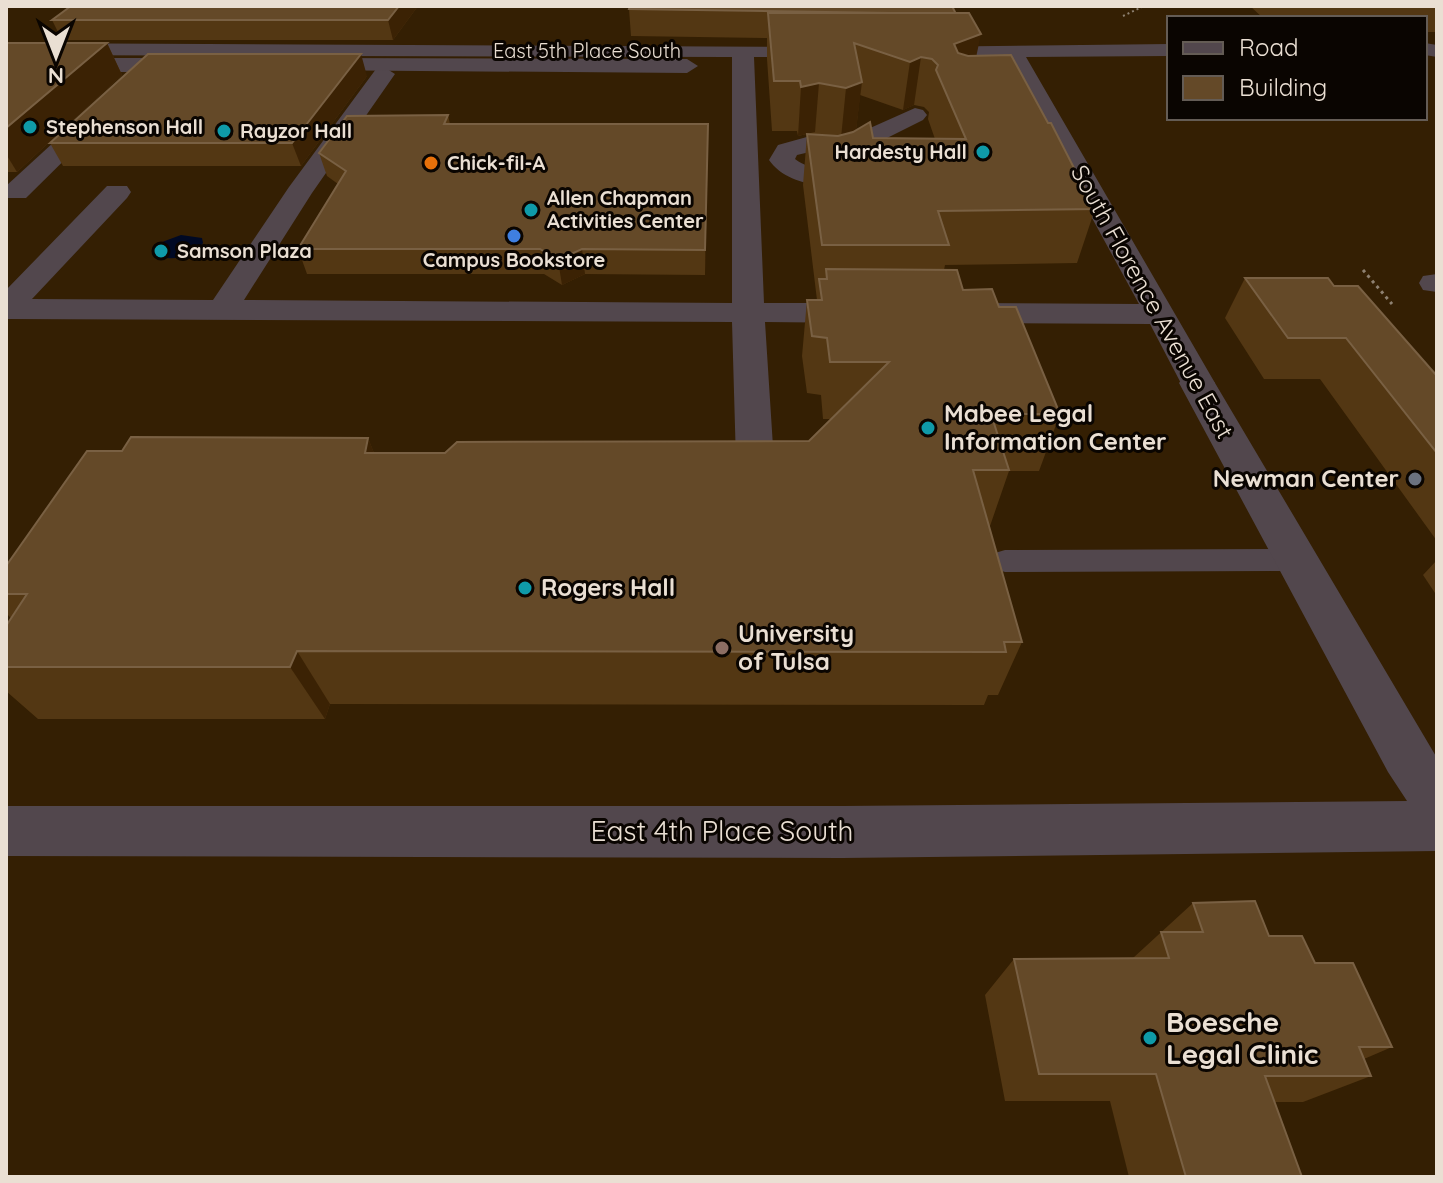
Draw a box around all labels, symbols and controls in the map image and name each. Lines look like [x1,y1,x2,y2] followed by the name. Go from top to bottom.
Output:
[16,16,96,96] north arrow
[1167,16,1427,120] legend
[1239,32,1299,62] text: Road
[493,38,681,63] street label: East 5th Place South
[48,62,64,90] text: N
[1239,72,1327,102] text: Building
[46,114,203,139] place label: Stephenson Hall
[21,118,39,136] marker: Stephenson Hall
[240,118,352,143] place label: Rayzor Hall
[215,122,233,140] marker: Rayzor Hall
[835,139,967,164] place label: Hardesty Hall
[974,143,992,161] marker: Hardesty Hall
[447,150,545,175] place label: Chick-fil-A
[422,154,440,172] marker: Chick-fil-A
[1065,159,1241,444] street label: South Florence Avenue East
[547,185,704,233] place label: Allen Chapman Activities Center
[522,201,540,219] marker: Allen Chapman Activities Center
[505,227,523,245] marker: Campus Bookstore
[177,238,312,263] place label: Samson Plaza
[152,242,170,260] marker: Samson Plaza
[423,247,605,272] place label: Campus Bookstore
[944,398,1167,456] place label: Mabee Legal Information Center
[919,419,937,437] marker: Mabee Legal Information Center
[1213,463,1399,493] place label: Newman Center
[1406,470,1424,488] marker: Newman Center
[541,572,675,602] place label: Rogers Hall
[516,579,534,597] marker: Rogers Hall
[738,618,854,676] place label: University of Tulsa
[713,639,731,657] marker: University of Tulsa
[591,813,853,848] street label: East 4th Place South
[1166,1004,1318,1071] place label: Boesche Legal Clinic
[1141,1029,1159,1047] marker: Boesche Legal Clinic

